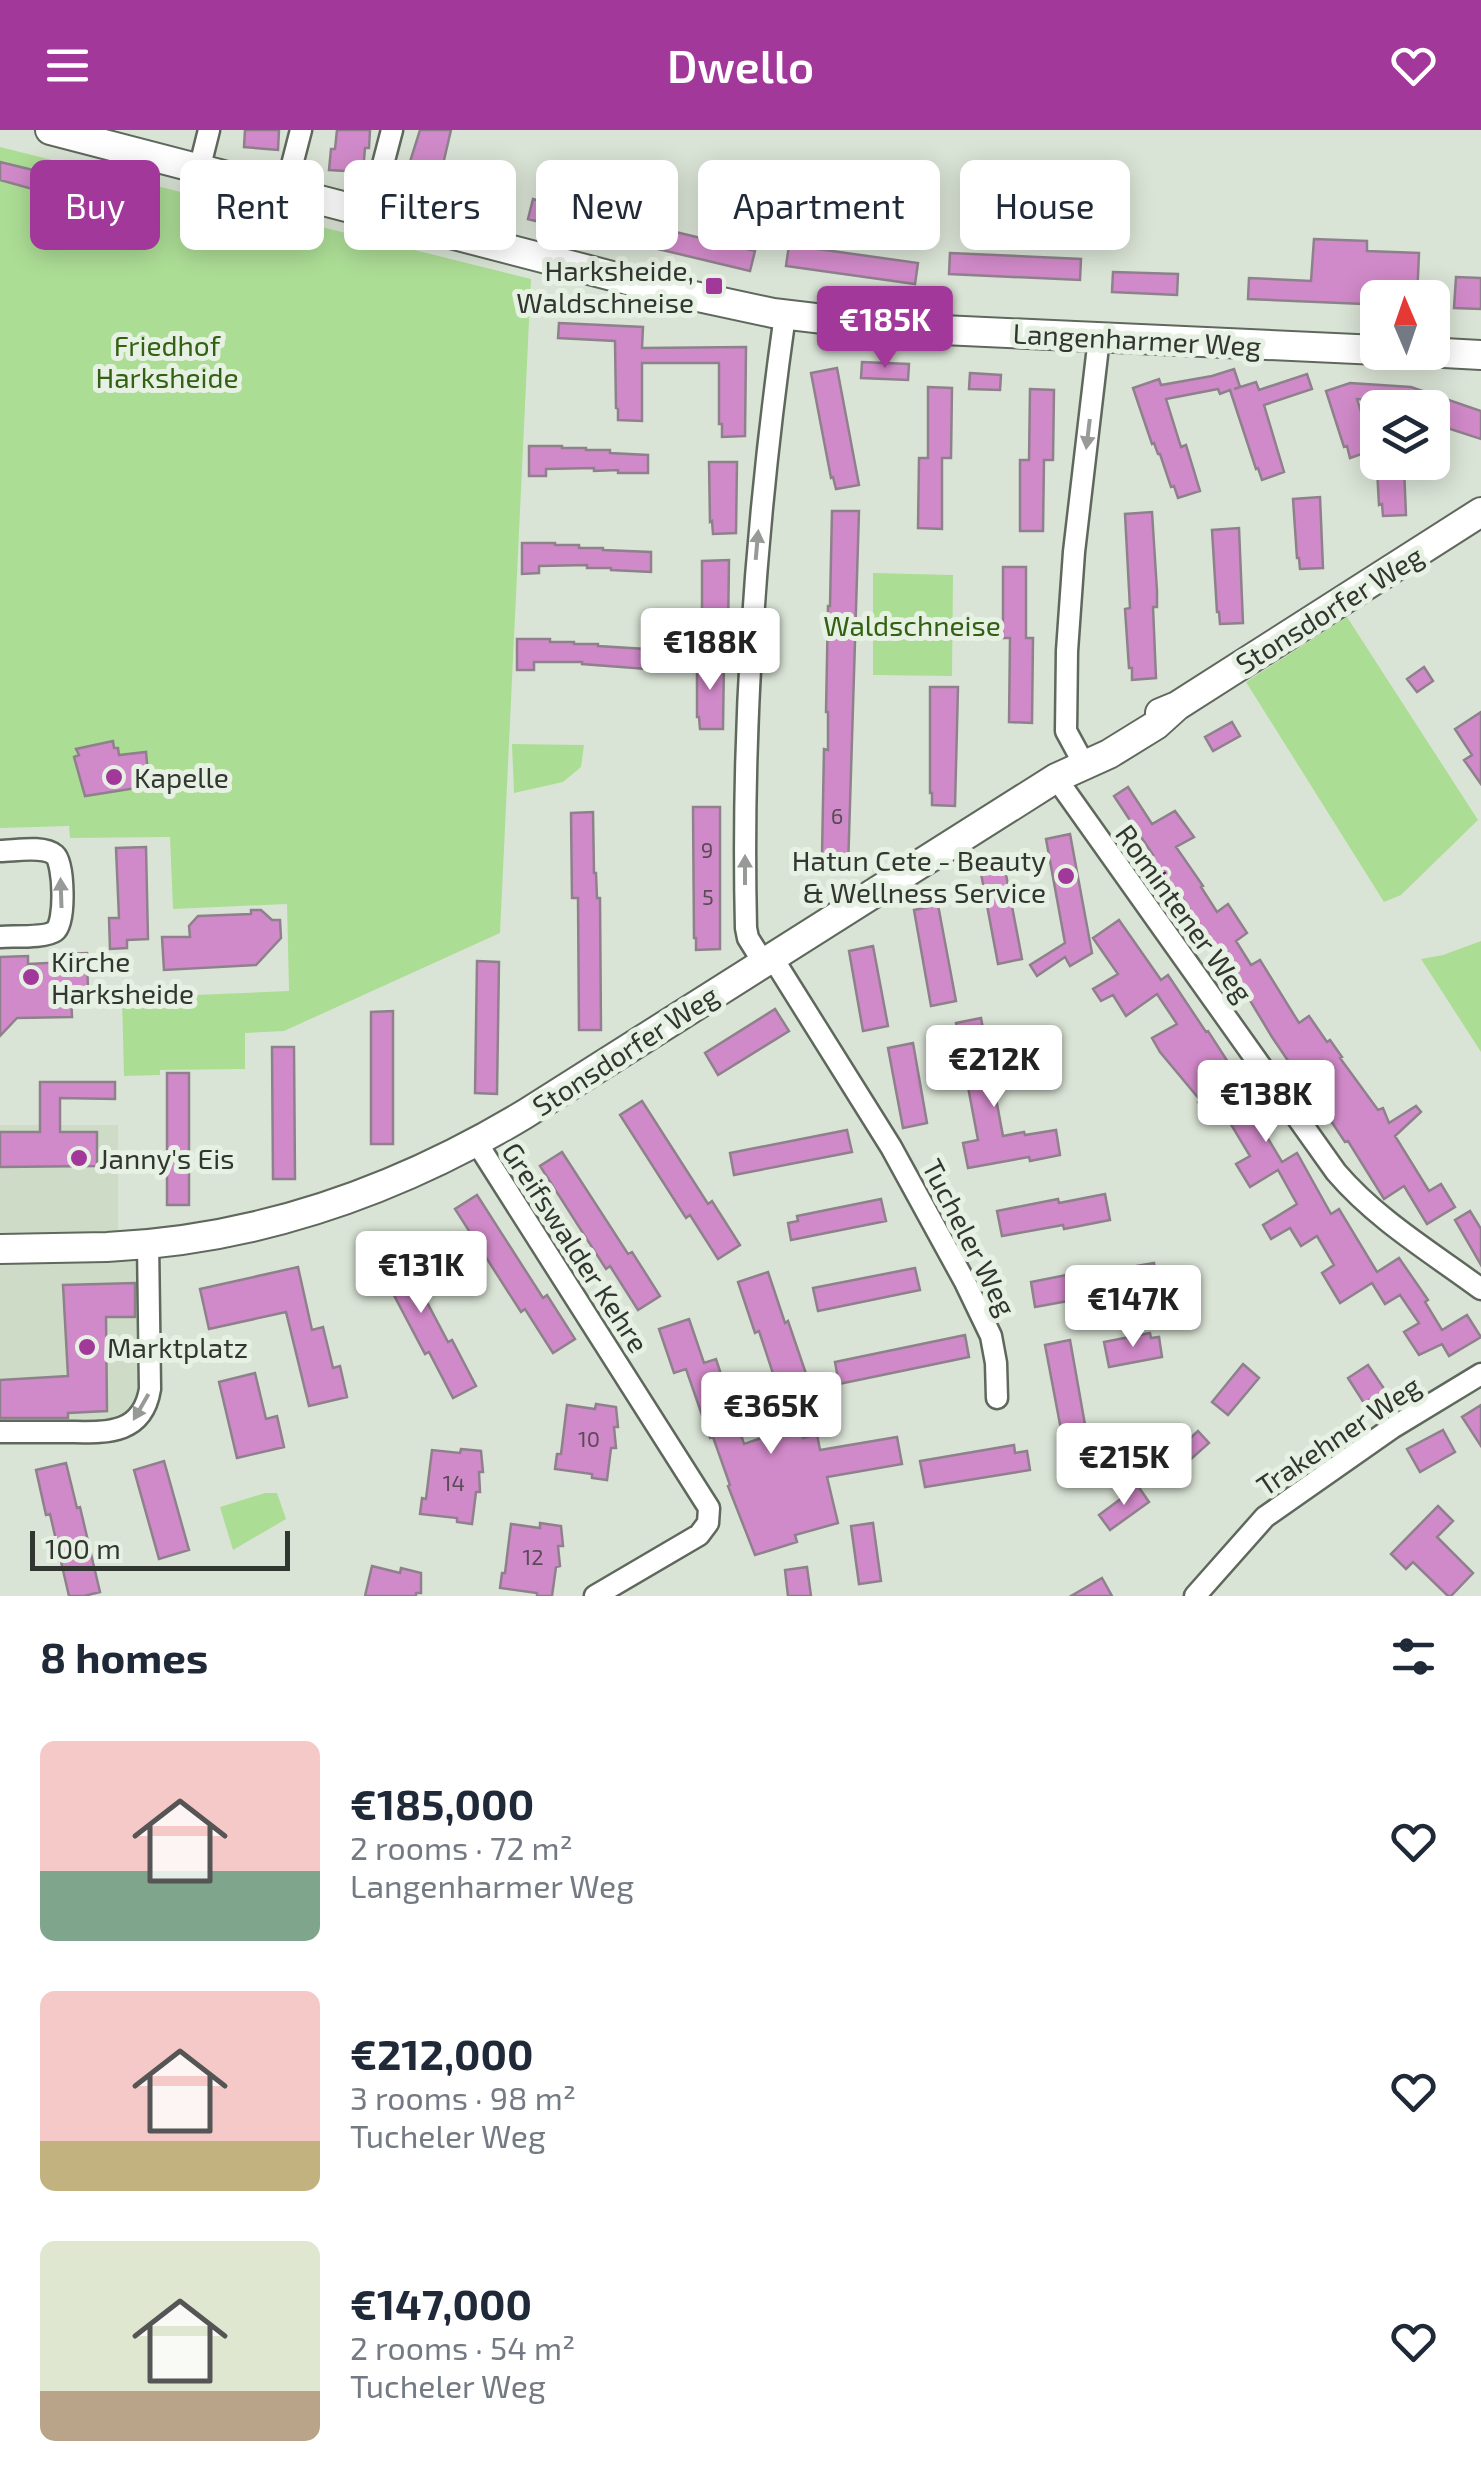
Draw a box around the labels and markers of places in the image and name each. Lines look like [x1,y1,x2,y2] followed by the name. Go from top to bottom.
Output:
[516,253,694,319] place label: Harksheide, Waldschneise
[703,275,725,297] marker: Harksheide, Waldschneise
[815,286,955,371] pin: €185K
[640,608,780,693] pin: €188K
[134,760,229,794] place label: Kapelle
[103,766,125,788] marker: Kapelle
[792,843,1046,909] place label: Hatun Cete - Beauty & Wellness Service
[1055,865,1077,887] marker: Hatun Cete - Beauty & Wellness Service
[51,944,194,1010] place label: Kirche Harksheide
[20,966,42,988] marker: Kirche Harksheide
[924,1025,1064,1110] pin: €212K
[1196,1060,1336,1145] pin: €138K
[99,1141,234,1175] place label: Janny's Eis
[68,1147,90,1169] marker: Janny's Eis
[351,1231,491,1316] pin: €131K
[1063,1265,1203,1350] pin: €147K
[107,1330,248,1364] place label: Marktplatz
[76,1336,98,1358] marker: Marktplatz
[701,1372,841,1457] pin: €365K
[1054,1423,1194,1508] pin: €215K

